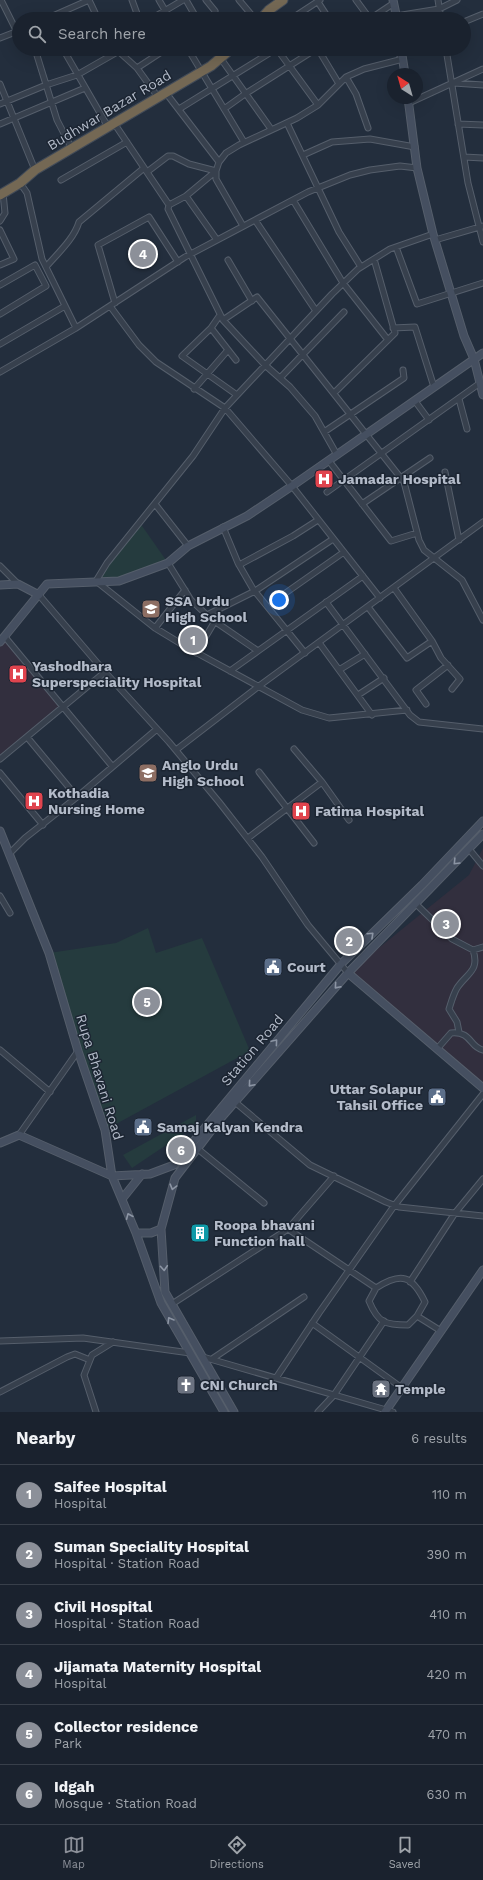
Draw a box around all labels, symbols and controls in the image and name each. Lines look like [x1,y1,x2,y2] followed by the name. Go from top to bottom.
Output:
[12,12,471,56] search box
[26,23,48,45] icon: search
[58,25,146,43] text: Search here
[44,67,174,153] street label: Budhwar Bazar Road
[387,68,423,104] north arrow
[130,239,156,269] pin: 4
[313,468,335,490] hospital icon: Jamadar Hospital
[338,471,461,487] place label: Jamadar Hospital
[269,590,289,610] your location
[165,593,247,625] place label: SSA Urdu High School
[140,598,162,620] school or university icon: SSA Urdu High School
[180,625,206,655] pin: 1
[32,658,202,690] place label: Yashodhara Superspeciality Hospital
[7,663,29,685] hospital icon: Yashodhara Superspeciality Hospital
[162,757,244,789] place label: Anglo Urdu High School
[137,762,159,784] school or university icon: Anglo Urdu High School
[48,785,145,817] place label: Kothadia Nursing Home
[23,790,45,812] hospital icon: Kothadia Nursing Home
[290,800,312,822] hospital icon: Fatima Hospital
[315,803,424,819] place label: Fatima Hospital
[453,857,461,865] one-way arrow
[433,909,459,939] pin: 3
[336,926,362,956] pin: 2
[366,932,374,940] one-way arrow
[262,956,284,978] public building icon: Court
[287,959,326,975] place label: Court
[334,981,341,989] one-way arrow
[134,987,160,1017] pin: 5
[218,1011,286,1089] street label: Station Road
[73,1012,127,1142] street label: Rupa Bhavani Road
[271,1039,278,1046] one-way arrow
[249,1079,256,1086] one-way arrow
[330,1081,423,1113] place label: Uttar Solapur Tahsil Office
[426,1086,448,1108] public building icon: Uttar Solapur Tahsil Office
[132,1116,154,1138] public building icon: Samaj Kalyan Kendra
[157,1119,304,1135] place label: Samaj Kalyan Kendra
[168,1135,194,1165] pin: 6
[169,1183,178,1190] one-way arrow
[126,1213,134,1221] one-way arrow
[214,1217,315,1249] place label: Roopa bhavani Function hall
[189,1222,211,1244] building icon: Roopa bhavani Function hall
[159,1265,168,1271] one-way arrow
[168,1317,175,1324] one-way arrow
[175,1374,197,1396] church icon: CNI Church
[200,1377,278,1393] place label: CNI Church
[370,1378,392,1400] temple icon: Temple
[395,1381,446,1397] place label: Temple
[16,1428,75,1448] text: Nearby
[411,1431,467,1446] text: 6 results
[54,1478,167,1496] text: Saifee Hospital
[26,1487,32,1502] text: 1
[432,1487,467,1502] text: 110 m
[54,1496,106,1511] text: Hospital
[54,1538,249,1556] text: Suman Speciality Hospital
[25,1547,33,1562] text: 2
[426,1547,467,1562] text: 390 m
[54,1556,200,1571] text: Hospital · Station Road
[54,1598,152,1616] text: Civil Hospital
[25,1607,33,1622] text: 3
[429,1607,467,1622] text: 410 m
[54,1616,200,1631] text: Hospital · Station Road
[54,1658,261,1676] text: Jijamata Maternity Hospital
[25,1667,33,1682] text: 4
[427,1667,467,1682] text: 420 m
[54,1676,106,1691] text: Hospital
[54,1718,198,1736] text: Collector residence
[25,1727,33,1742] text: 5
[428,1727,467,1742] text: 470 m
[54,1736,82,1751] text: Park
[54,1778,95,1796] text: Idgah
[25,1787,33,1802] text: 6
[427,1787,467,1802] text: 630 m
[54,1796,197,1811] text: Mosque · Station Road
[62,1834,85,1871] tab: Map
[210,1834,264,1871] tab: Directions
[389,1834,421,1871] tab: Saved

